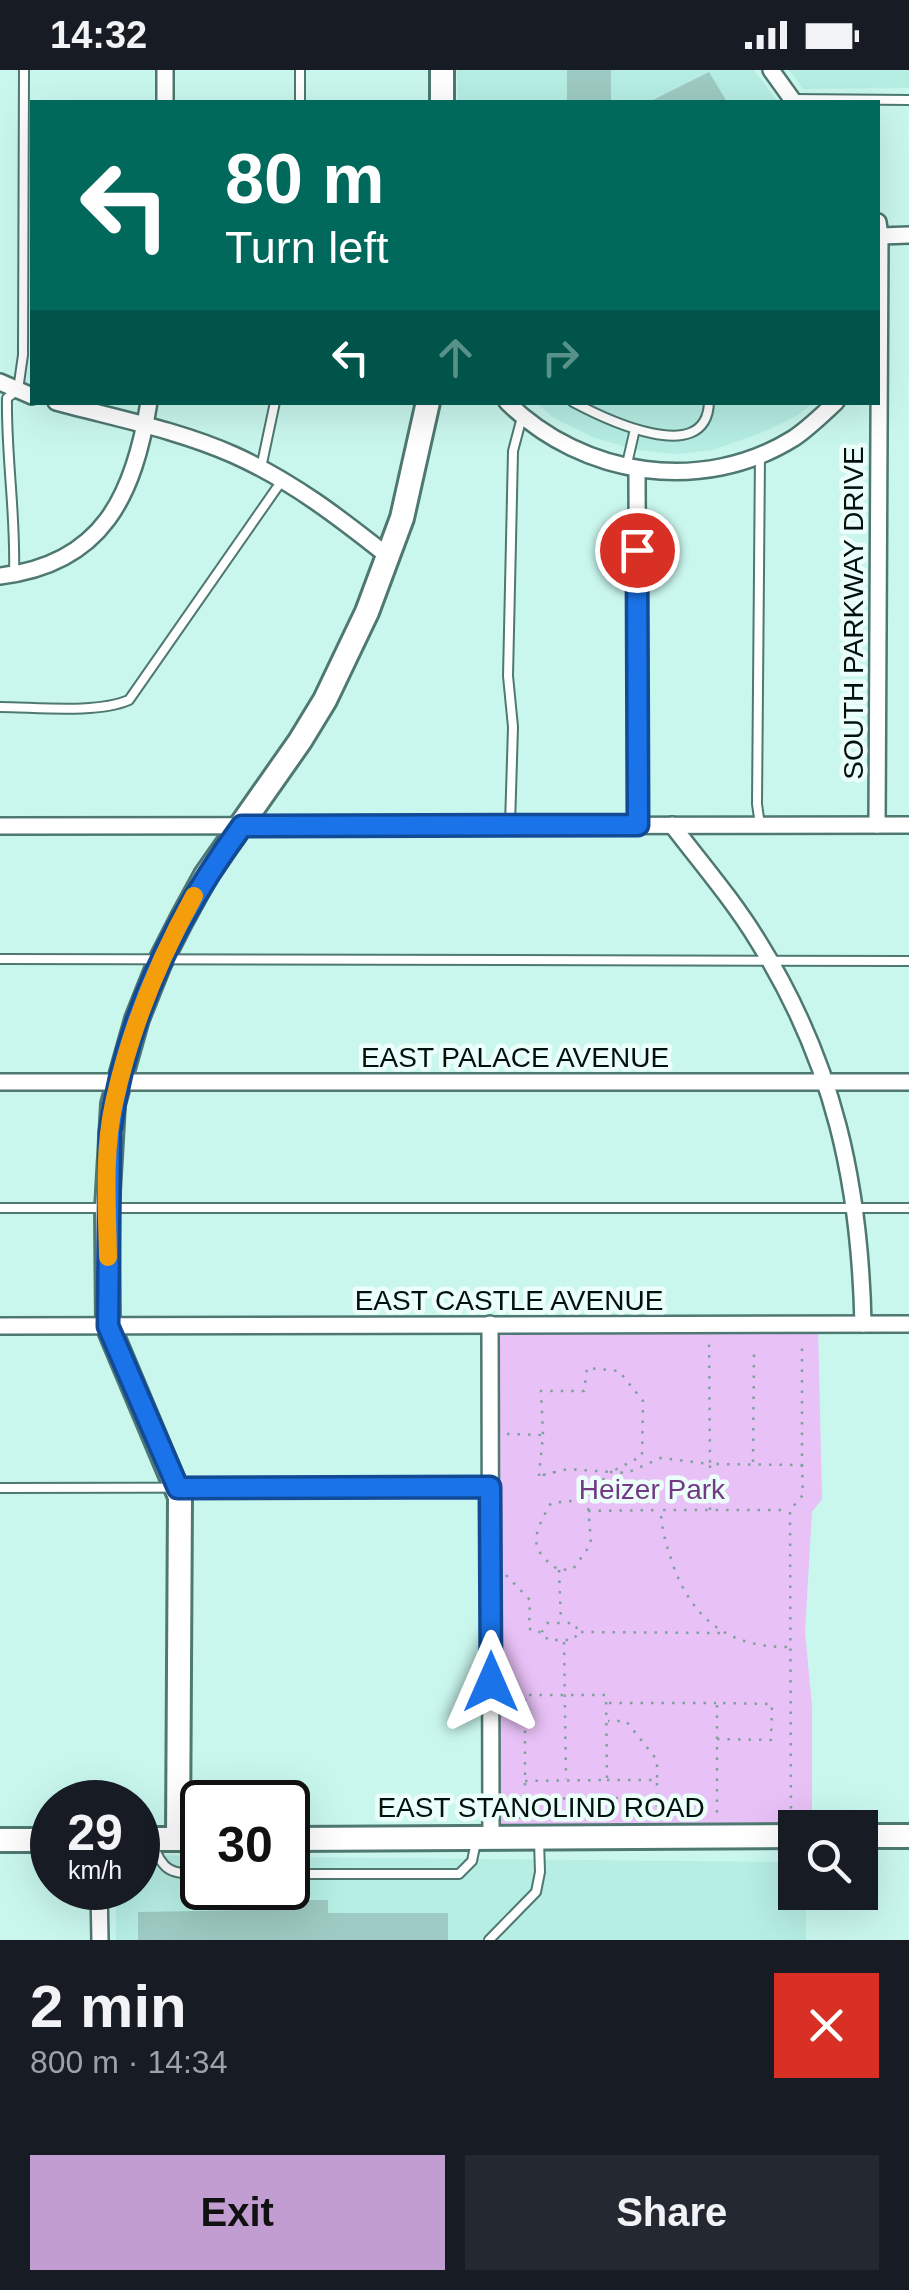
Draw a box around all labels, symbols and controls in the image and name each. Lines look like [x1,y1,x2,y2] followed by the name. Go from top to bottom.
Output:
[50,14,147,56] text: 14:32
[60,140,190,270] icon: left
[225,140,385,218] text: 80 m
[225,222,388,273] text: Turn left
[323,330,378,385] icon: left
[428,330,483,385] icon: ahead
[533,330,588,385] icon: right
[838,446,869,780] street label: SOUTH PARKWAY DRIVE
[595,508,680,593] pin
[610,523,665,578] icon: arrive
[361,1042,669,1073] street label: EAST PALACE AVENUE
[355,1285,663,1316] street label: EAST CASTLE AVENUE
[579,1474,726,1505] park label: Heizer Park
[439,1630,543,1734] position arrow
[180,1780,310,1910] speed limit sign: 30
[377,1792,705,1823] street label: EAST STANOLIND ROAD
[67,1805,123,1861] text: 29
[778,1810,878,1910] map controls
[778,1810,878,1910] button: search
[68,1856,122,1884] text: km/h
[30,1973,187,2040] text: 2 min
[774,1973,879,2078] button: close
[30,2044,227,2080] text: 800 m · 14:34
[30,2155,445,2270] button: Exit
[465,2155,879,2270] button: Share

